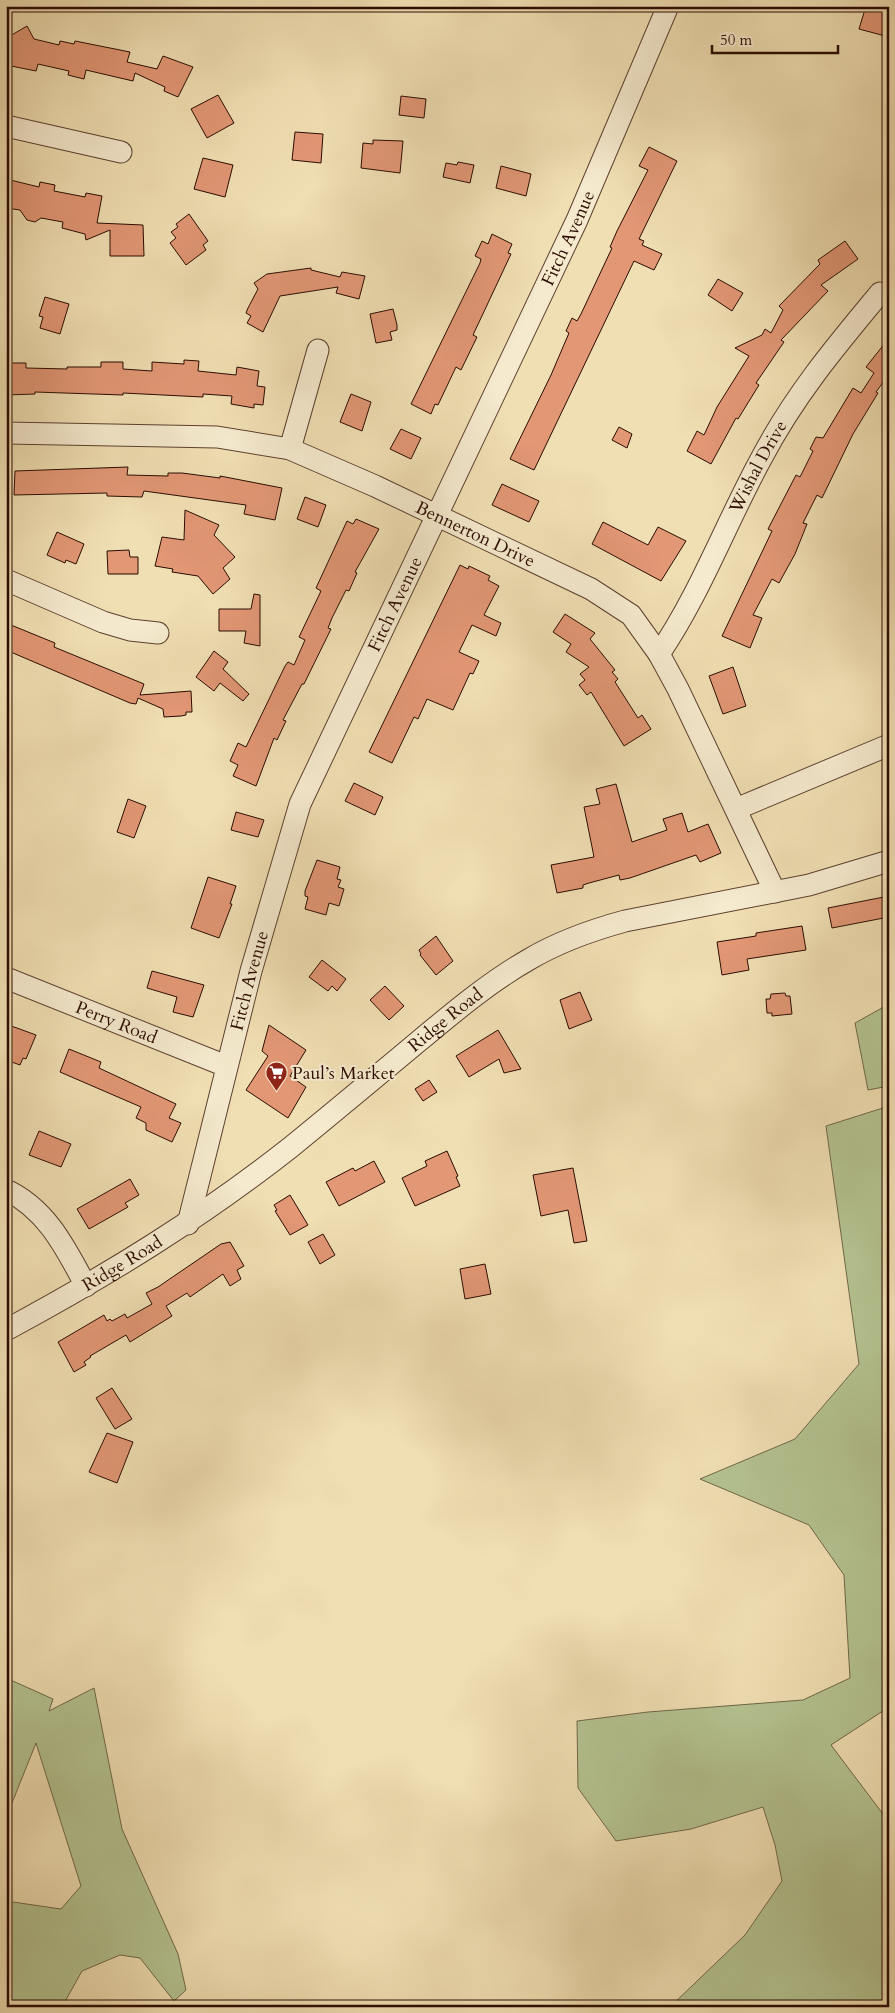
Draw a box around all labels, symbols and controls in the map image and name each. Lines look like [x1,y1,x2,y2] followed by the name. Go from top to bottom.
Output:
[712,22,839,54] scale bar
[720,30,752,50] text: 50 m
[535,187,601,290] street label: Fitch Avenue
[723,415,793,518] street label: Wishal Drive
[412,495,539,573] street label: Bennerton Drive
[362,552,428,656] street label: Fitch Avenue
[224,928,275,1033] street label: Fitch Avenue
[402,982,488,1058] street label: Ridge Road
[72,995,161,1050] street label: Perry Road
[264,1061,288,1092] supermarket icon: Paul’s Market
[292,1061,395,1086] place label: Paul’s Market
[77,1229,168,1297] street label: Ridge Road

